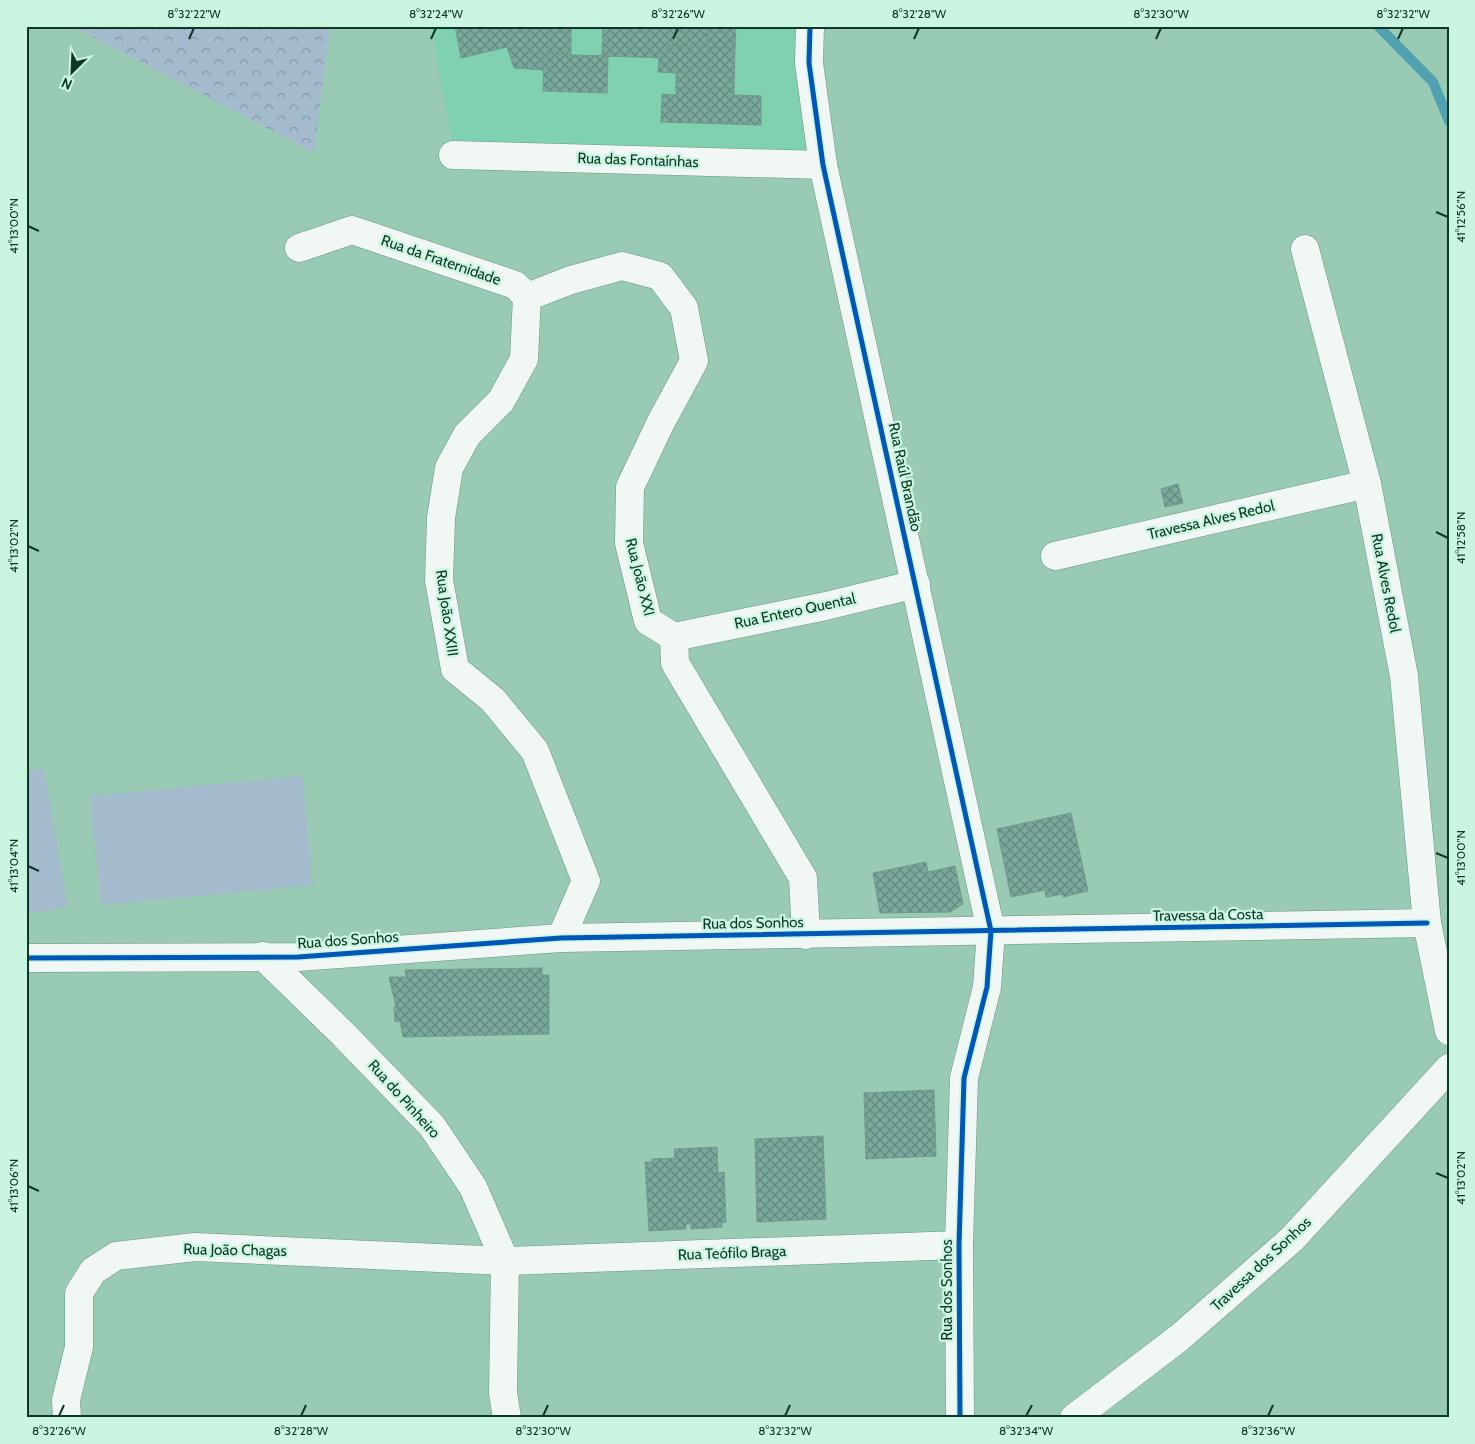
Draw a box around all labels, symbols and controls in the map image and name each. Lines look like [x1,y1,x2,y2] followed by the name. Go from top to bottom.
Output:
[167,6,221,21] text: 8°32'22"W
[409,6,464,21] text: 8°32'24"W
[651,6,706,21] text: 8°32'26"W
[892,6,947,21] text: 8°32'28"W
[1133,6,1189,21] text: 8°32'30"W
[1376,6,1430,21] text: 8°32'32"W
[48,48,98,98] north arrow
[59,74,75,94] text: N
[577,149,699,171] street label: Rua das Fontaínhas
[1453,191,1468,243] text: 41°12'56"N
[6,198,21,254] text: 41°13'00"N
[379,231,504,289] street label: Rua da Fraternidade
[885,421,925,533] street label: Rua Raúl Brandão
[1146,497,1277,543] street label: Travessa Alves Redol
[1453,512,1468,564] text: 41°12'58"N
[6,519,21,573] text: 41°13'02"N
[1368,532,1405,635] street label: Rua Alves Redol
[622,536,658,618] street label: Rua João XXI
[432,569,462,657] street label: Rua João XXIII
[733,589,858,633] street label: Rua Entero Quental
[1453,830,1468,886] text: 41°13'00"N
[6,839,21,893] text: 41°13'04"N
[1152,905,1264,925] street label: Travessa da Costa
[702,913,804,933] street label: Rua dos Sonhos
[297,927,399,953] street label: Rua dos Sonhos
[364,1056,444,1142] street label: Rua do Pinheiro
[1453,1151,1468,1205] text: 41°13'02"N
[6,1159,21,1213] text: 41°13'06"N
[1207,1213,1315,1315] street label: Travessa dos Sonhos
[938,1239,956,1341] street label: Rua dos Sonhos
[183,1240,287,1260] street label: Rua João Chagas
[677,1242,787,1264] street label: Rua Teófilo Braga
[32,1423,87,1438] text: 8°32'26"W
[274,1423,329,1438] text: 8°32'28"W
[515,1423,571,1438] text: 8°32'30"W
[758,1423,812,1438] text: 8°32'32"W
[999,1423,1054,1438] text: 8°32'34"W
[1241,1423,1296,1438] text: 8°32'36"W

